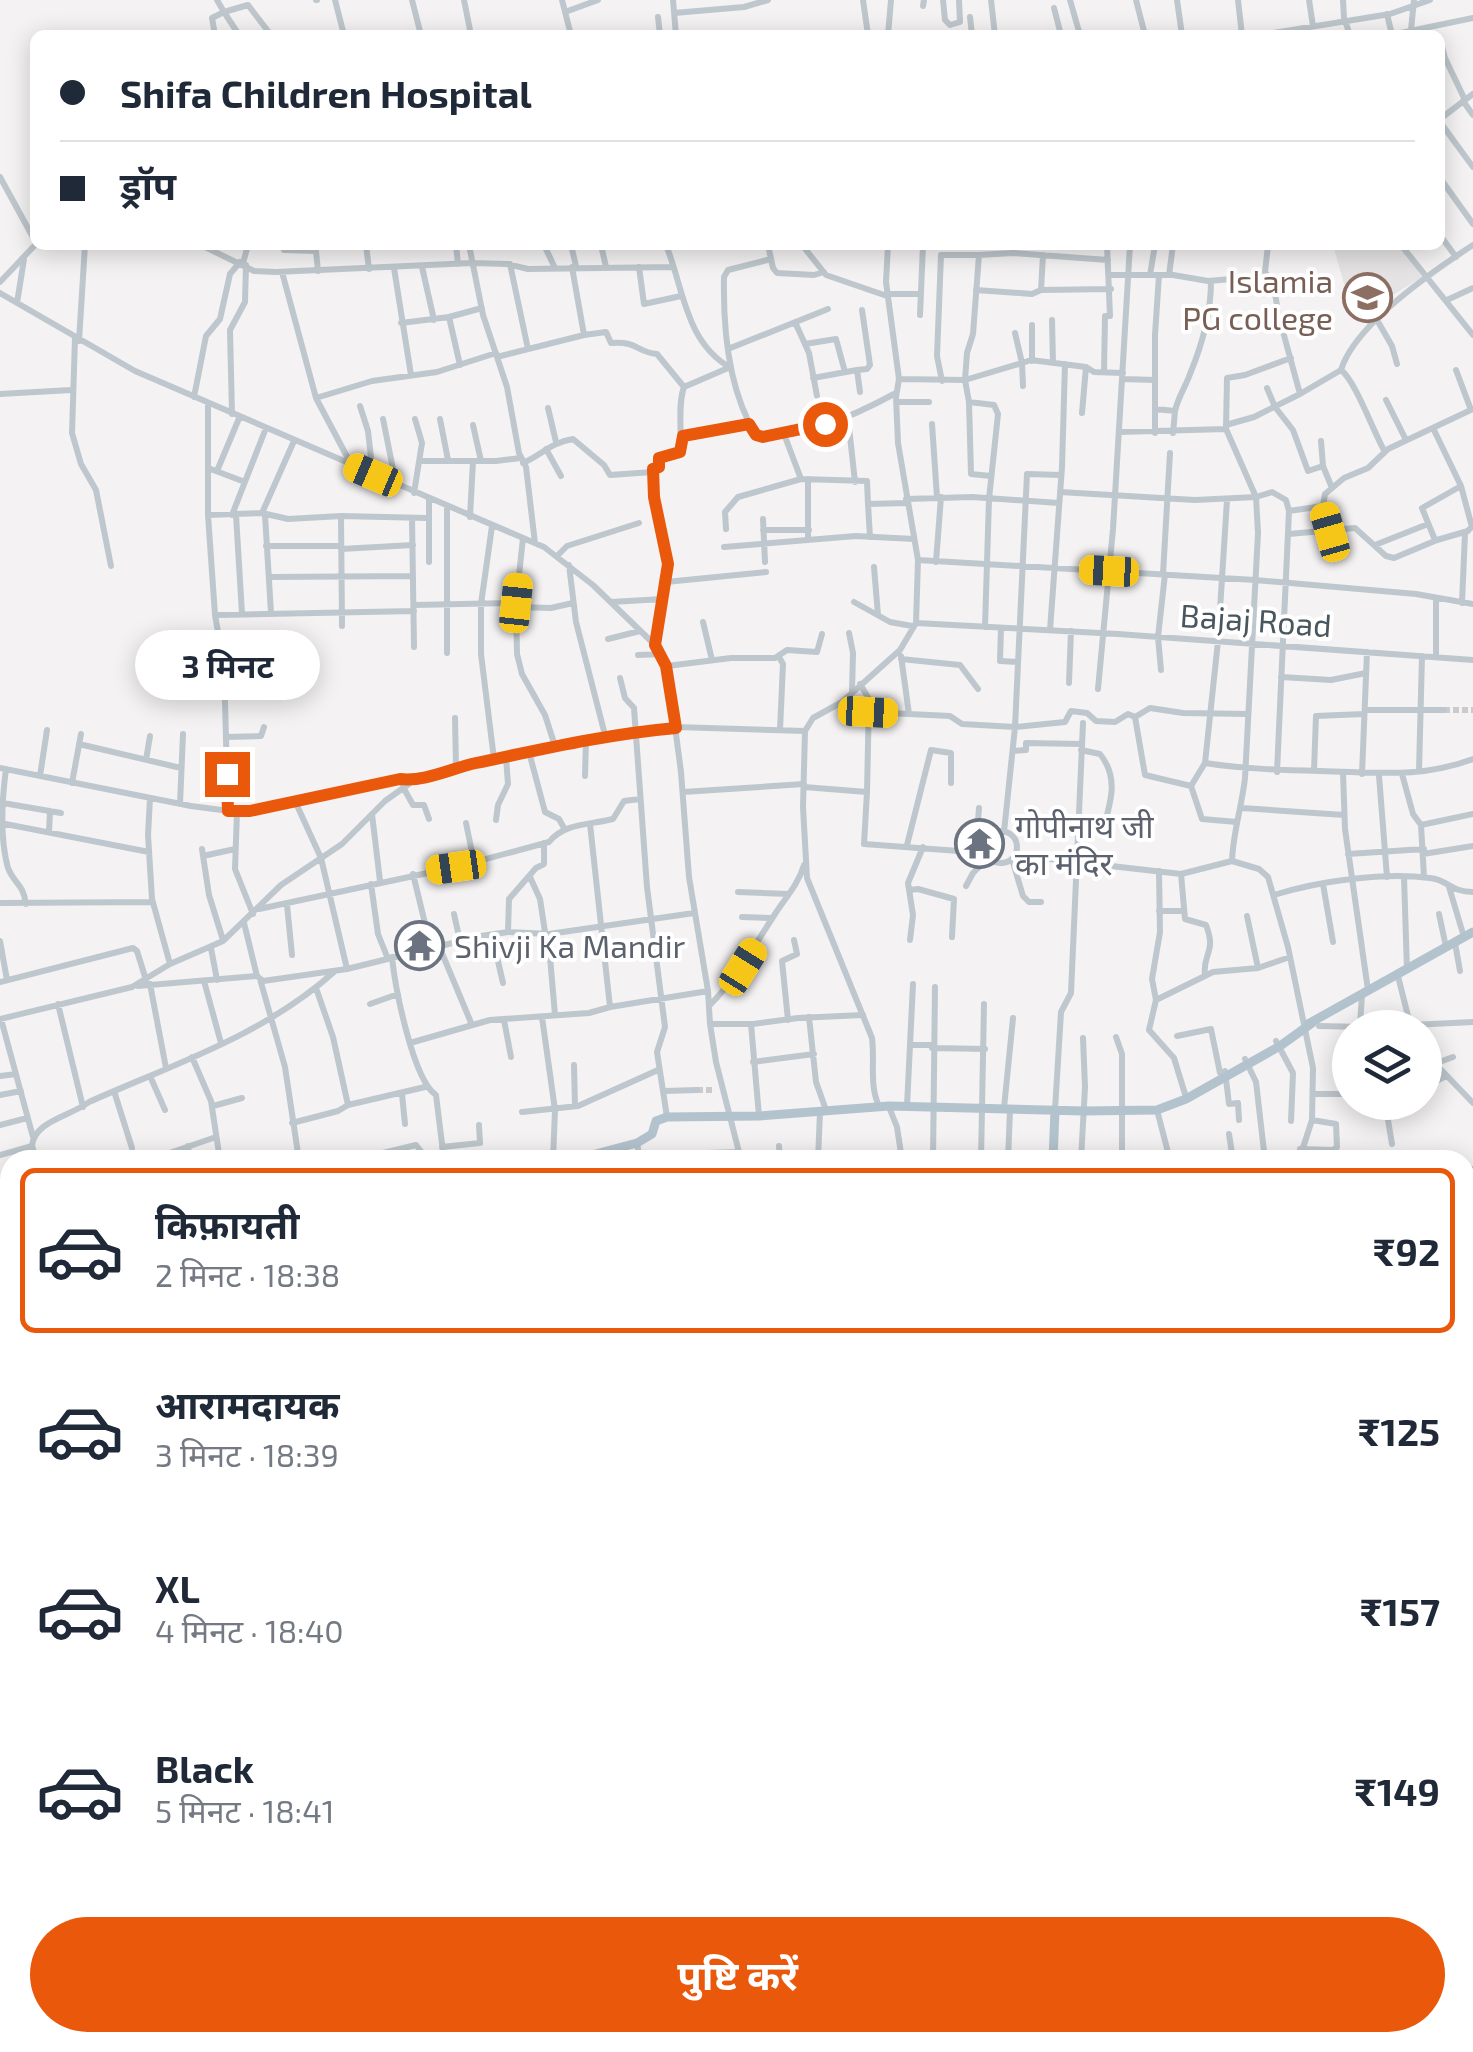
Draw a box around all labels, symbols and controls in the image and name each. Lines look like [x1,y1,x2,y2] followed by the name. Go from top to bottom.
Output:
[120,70,532,116] text: Shifa Children Hospital
[120,162,176,208] text: ड्रॉप
[1182,261,1333,336] place label: Islamia PG college
[1342,272,1394,324] school or university icon: Islamia PG college
[803,402,848,447] route start
[340,449,406,501] car
[1307,499,1353,565] car
[1078,554,1140,588] car
[498,572,534,634] car
[1179,595,1333,644] street label: Bajaj Road
[134,629,320,699] callout: 3 मिनट
[181,646,274,684] text: 3 मिनट
[837,695,899,729] car
[205,752,250,797] route end
[1015,806,1154,881] place label: गोपीनाथ जी का मंदिर
[954,817,1006,869] temple icon: गोपीनाथ जी का मंदिर
[424,848,488,886] car
[393,919,445,971] temple icon: Shivji Ka Mandir
[454,926,686,965] place label: Shivji Ka Mandir
[714,934,772,1000] car
[1332,1010,1442,1120] map controls
[1332,1010,1442,1120] button: layers
[155,1201,299,1247] text: किफ़ायती
[35,1206,125,1296] icon: car
[1373,1228,1440,1274] text: ₹92
[155,1255,340,1293] text: 2 मिनट · 18:38
[155,1381,339,1427] text: आरामदायक
[35,1386,125,1476] icon: car
[1358,1408,1440,1454] text: ₹125
[155,1435,339,1473] text: 3 मिनट · 18:39
[155,1565,200,1611] text: XL
[35,1566,125,1656] icon: car
[1360,1588,1440,1634] text: ₹157
[155,1611,344,1649] text: 4 मिनट · 18:40
[155,1745,254,1791] text: Black
[35,1746,125,1836] icon: car
[1354,1768,1440,1814] text: ₹149
[155,1791,335,1829] text: 5 मिनट · 18:41
[30,1917,1445,2032] button: पुष्टि करें

